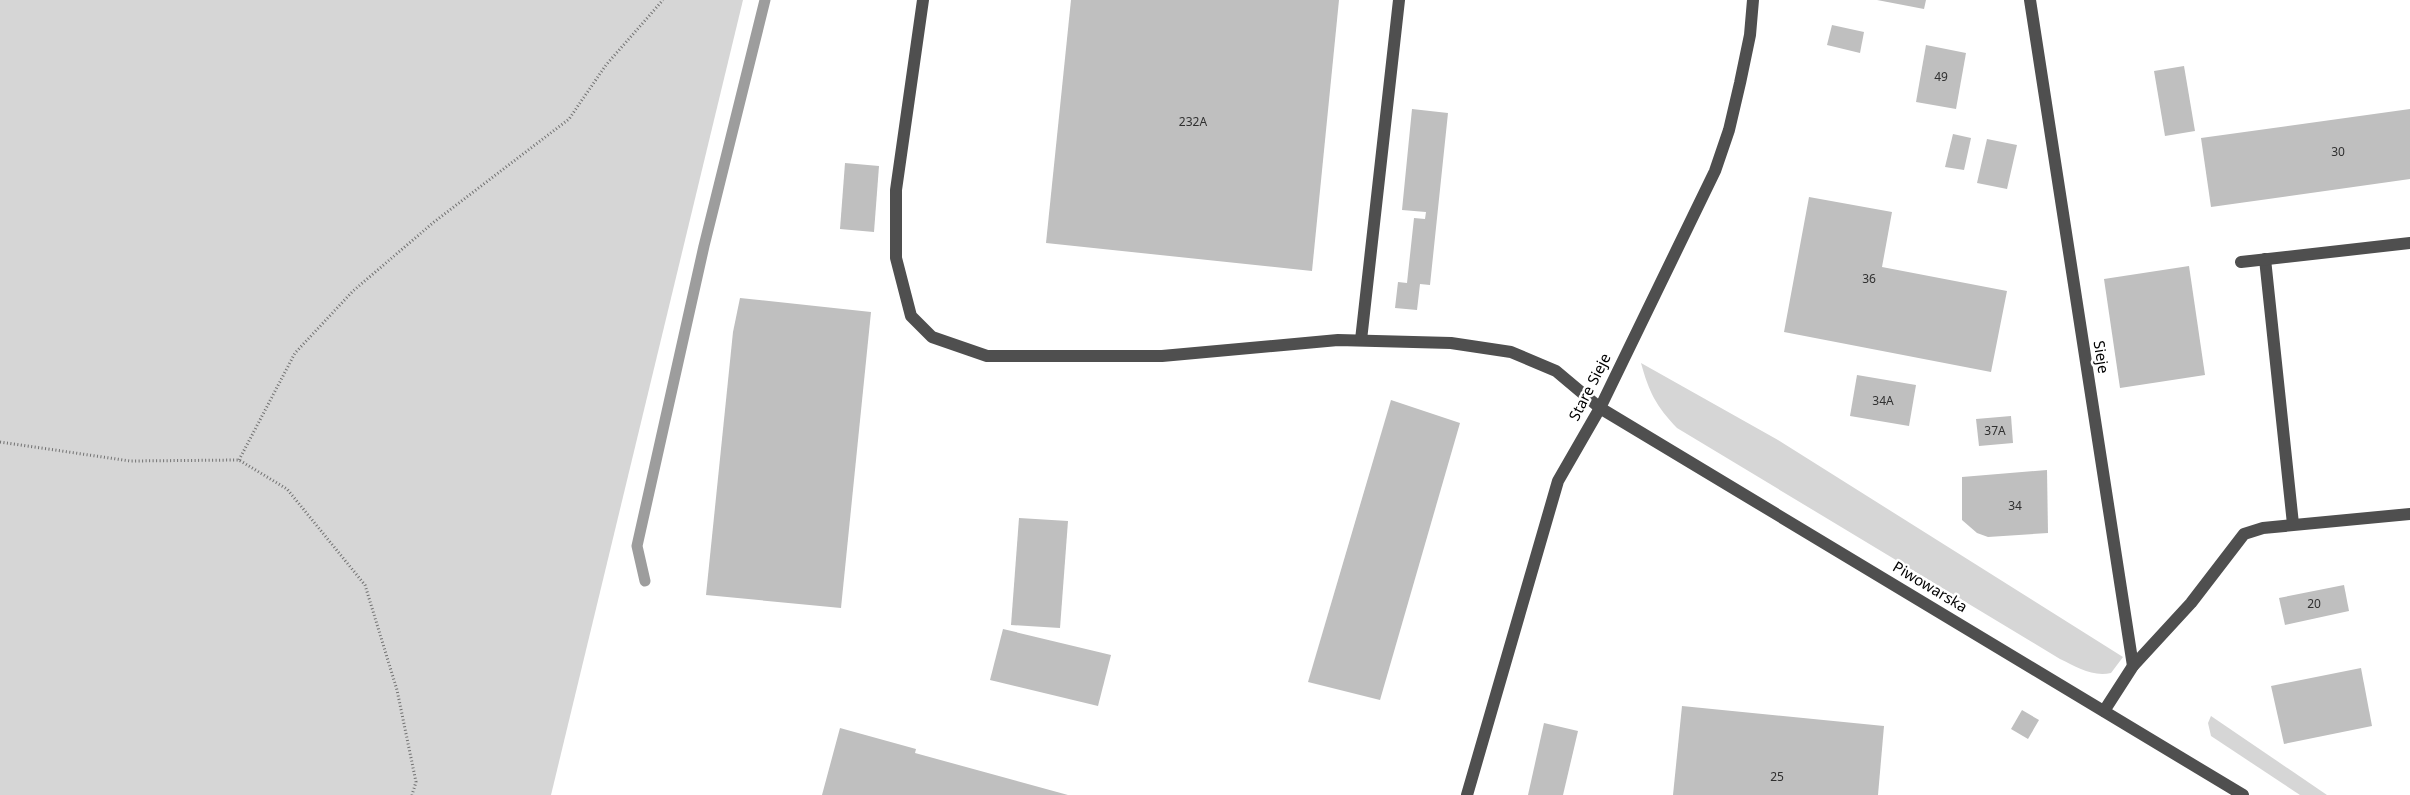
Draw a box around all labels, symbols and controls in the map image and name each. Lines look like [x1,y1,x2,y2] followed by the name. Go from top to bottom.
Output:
[1934,68,1948,85] house number: 49
[1179,113,1207,130] house number: 232A
[2331,143,2345,160] house number: 30
[1862,270,1876,287] house number: 36
[2090,339,2114,375] street label: Sieje
[1564,349,1615,424] street label: Stare Sieje
[1872,392,1894,409] house number: 34A
[1984,422,2006,439] house number: 37A
[2008,497,2022,514] house number: 34
[1890,556,1971,616] street label: Piwowarska
[2307,595,2321,612] house number: 20
[1770,768,1784,785] house number: 25

